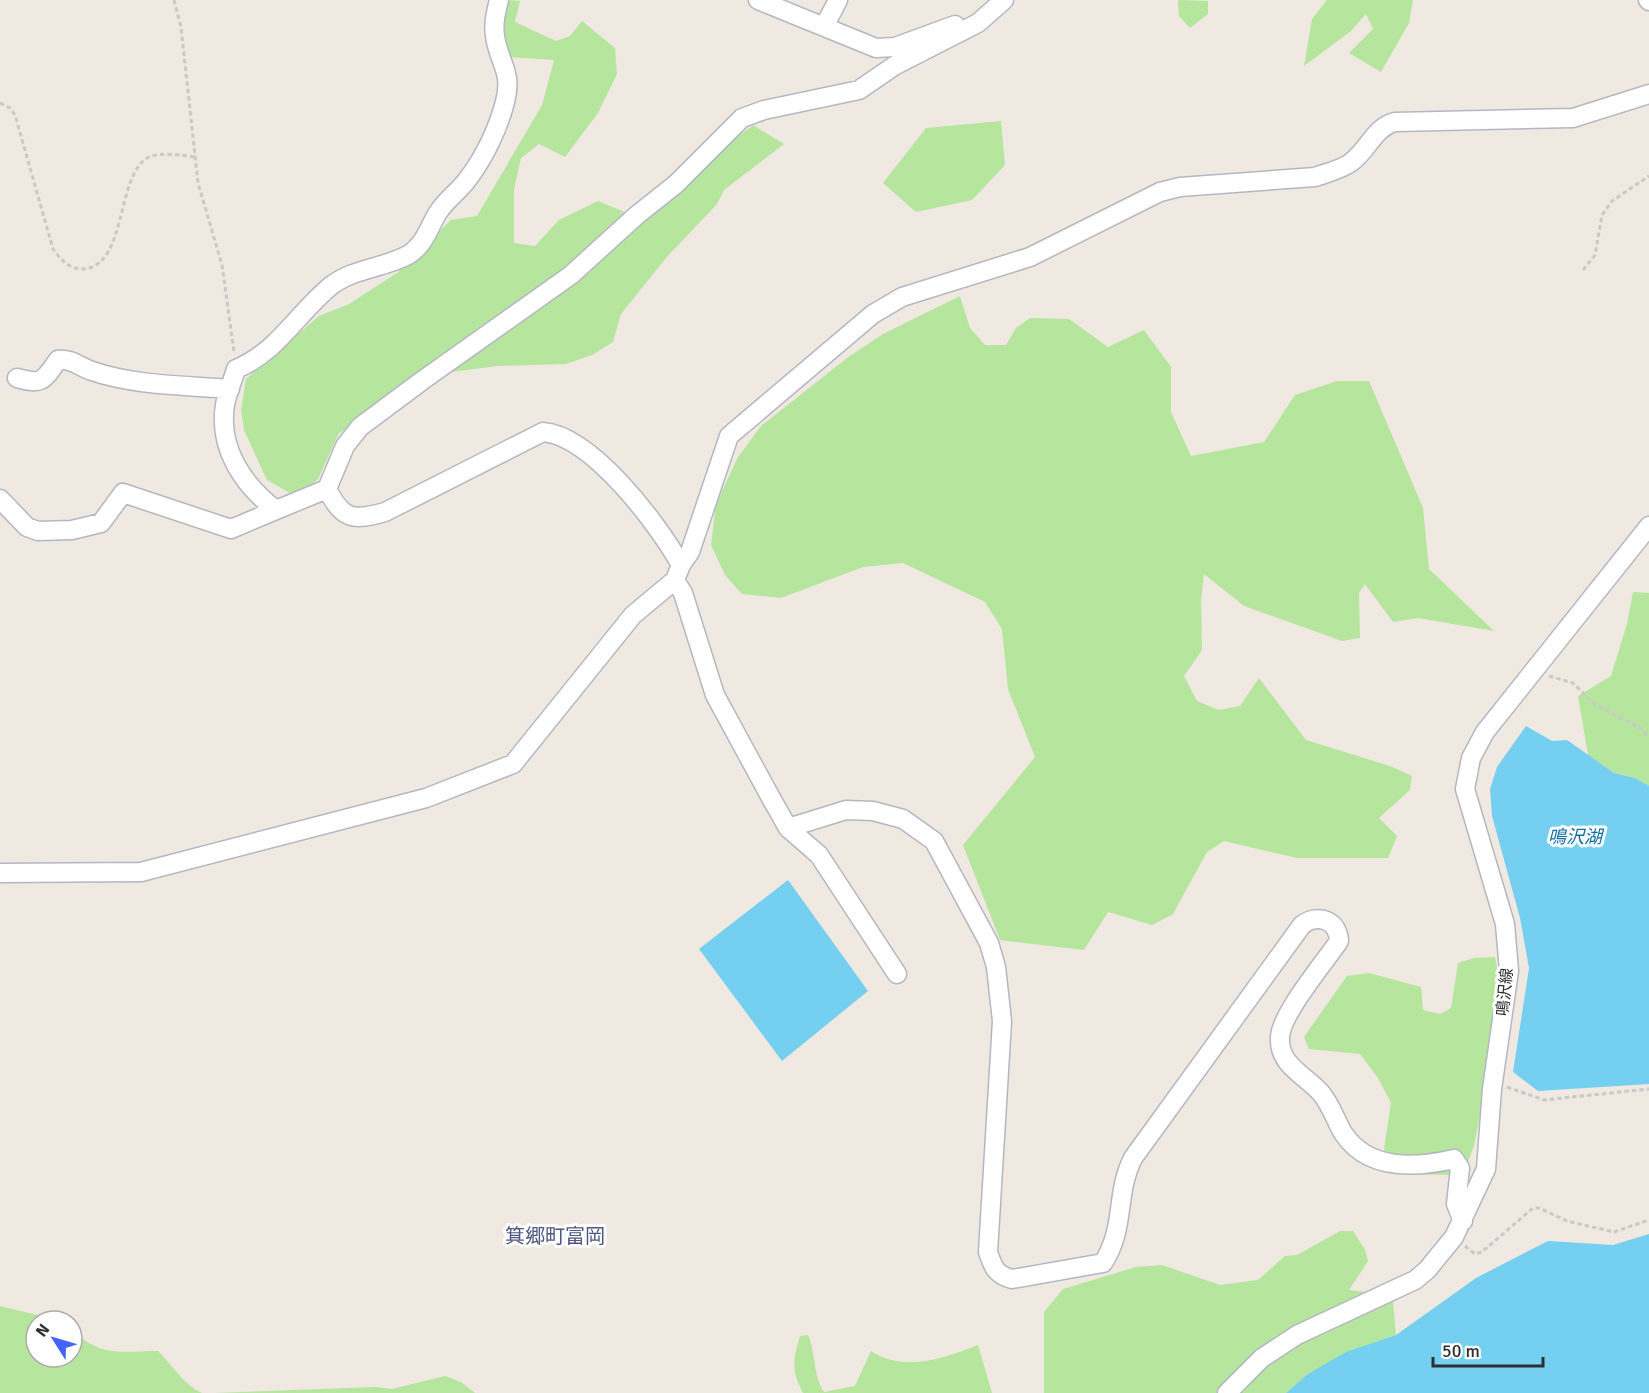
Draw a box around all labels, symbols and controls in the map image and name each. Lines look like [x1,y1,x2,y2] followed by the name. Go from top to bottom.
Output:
[1548,826,1605,848] water label: 鳴沢湖
[1493,967,1517,1017] street label: 鳴沢線
[505,1224,605,1249] district label: 箕郷町富岡
[24,1309,84,1369] north arrow
[31,1320,54,1341] text: N
[1433,1330,1542,1368] scale bar
[1442,1340,1480,1362] text: 50 m

